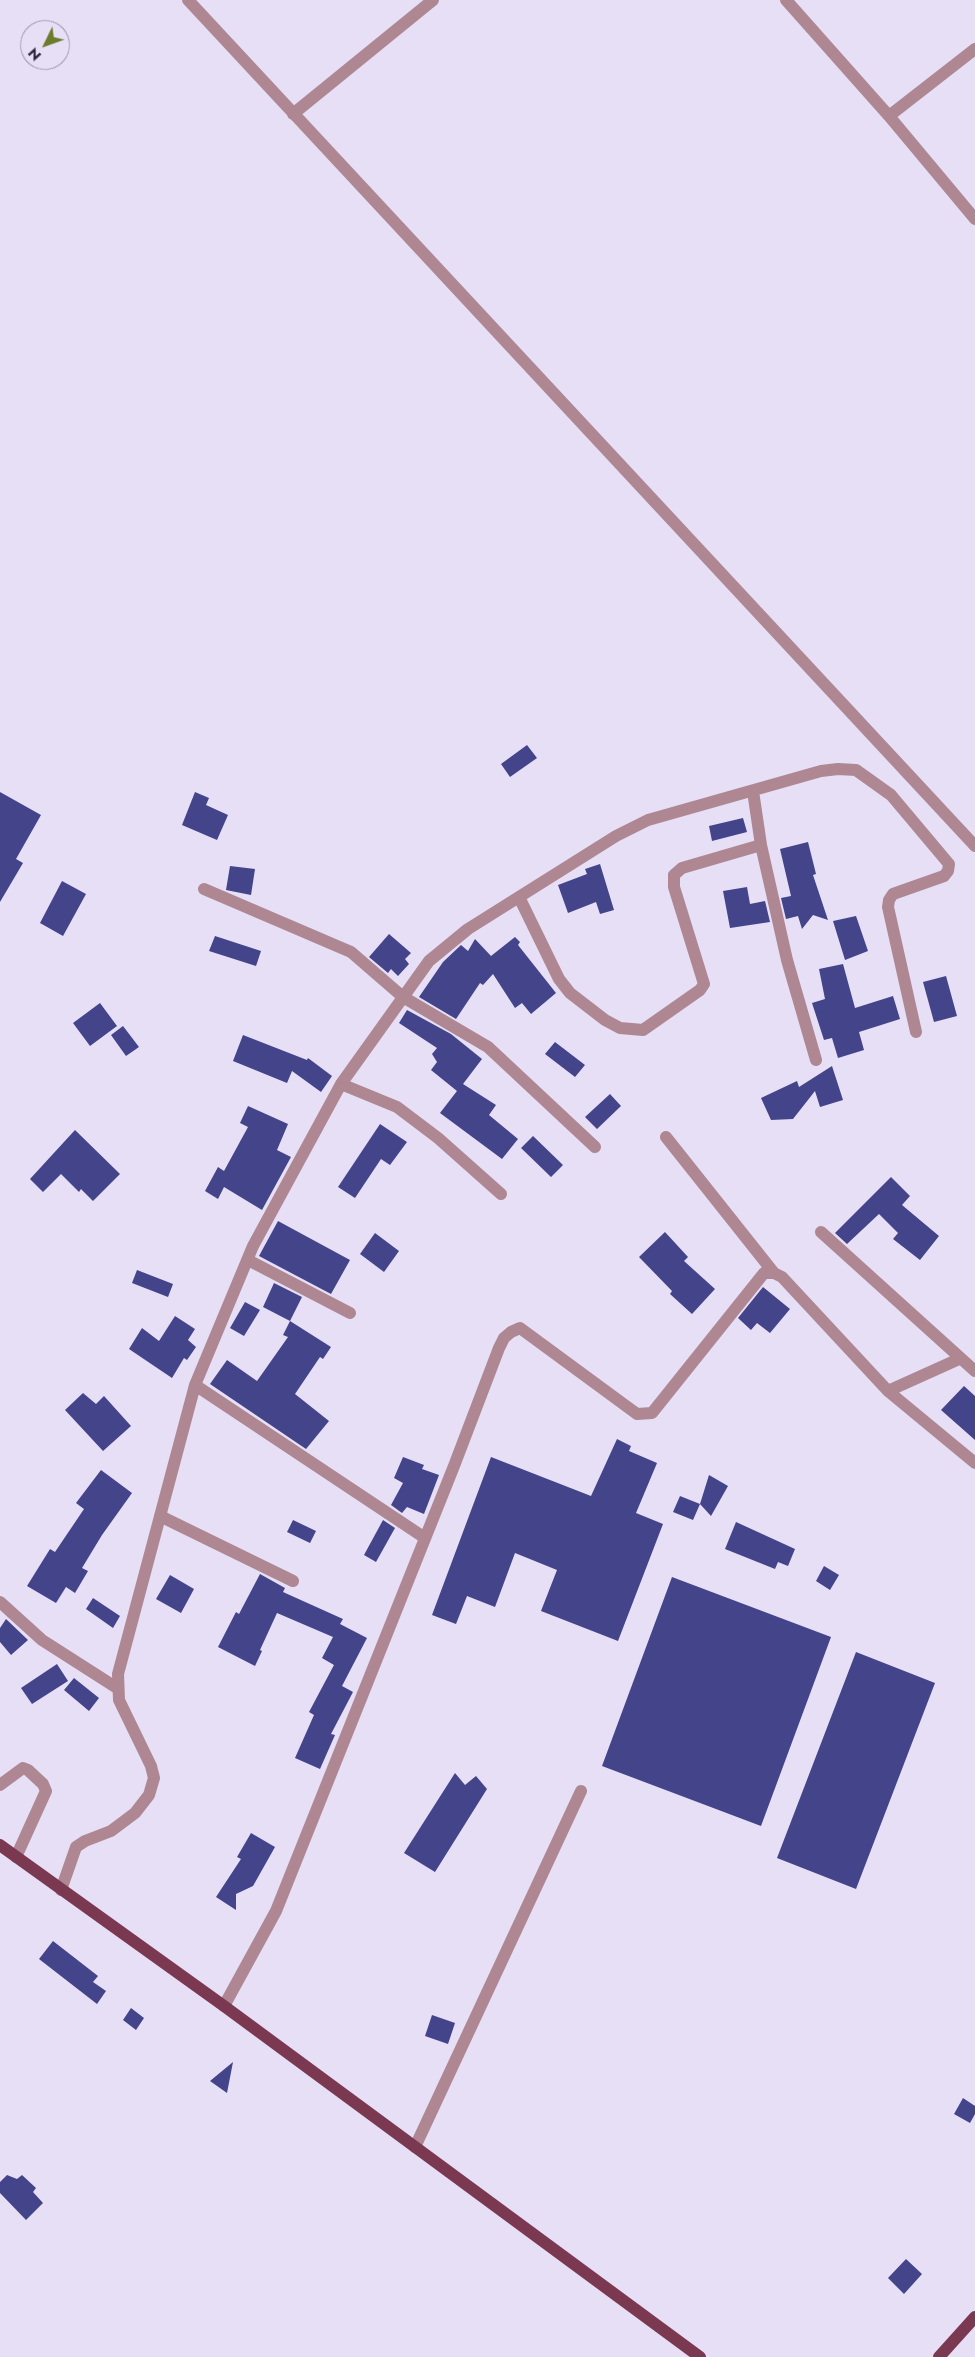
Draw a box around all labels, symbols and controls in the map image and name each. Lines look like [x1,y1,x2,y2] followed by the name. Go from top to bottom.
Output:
[20,20,70,70] north arrow
[23,44,46,65] text: N

